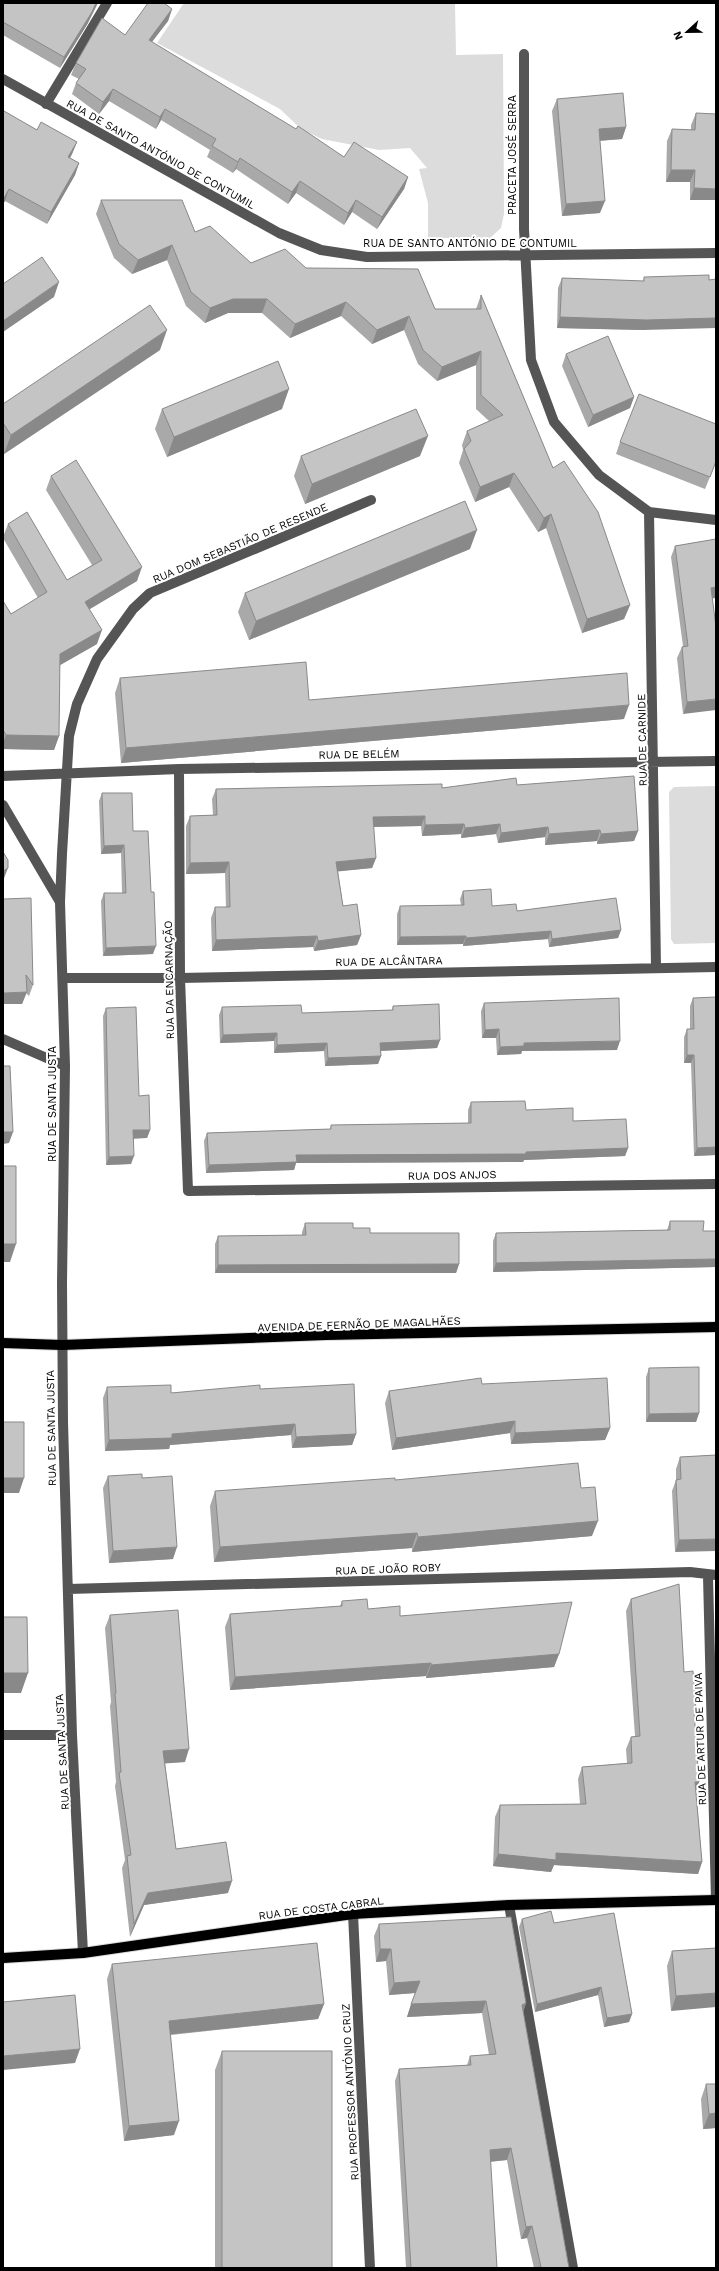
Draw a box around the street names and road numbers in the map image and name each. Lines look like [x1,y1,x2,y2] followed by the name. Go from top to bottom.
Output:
[505,95,519,215] street label: PRACETA JOSÉ SERRA
[64,96,258,212] street label: RUA DE SANTO ANTÓNIO DE CONTUMIL
[363,236,577,250] street label: RUA DE SANTO ANTÓNIO DE CONTUMIL
[151,501,330,586] street label: RUA DOM SEBASTIÃO DE RESENDE
[635,694,650,786] street label: RUA DE CARNIDE
[318,746,400,762] street label: RUA DE BELÉM
[162,920,177,1039] street label: RUA DA ENCARNAÇÃO
[335,953,443,969] street label: RUA DE ALCÂNTARA
[46,1046,59,1162] street label: RUA DE SANTA JUSTA
[408,1168,497,1183] street label: RUA DOS ANJOS
[257,1314,461,1335] street label: AVENIDA DE FERNÃO DE MAGALHÃES
[44,1370,59,1486] street label: RUA DE SANTA JUSTA
[335,1561,442,1578] street label: RUA DE JOÃO ROBY
[692,1672,709,1806] street label: RUA DE ARTUR DE PAIVA
[53,1694,72,1810] street label: RUA DE SANTA JUSTA
[258,1894,385,1923] street label: RUA DE COSTA CABRAL
[338,2003,362,2181] street label: RUA PROFESSOR ANTÓNIO CRUZ

